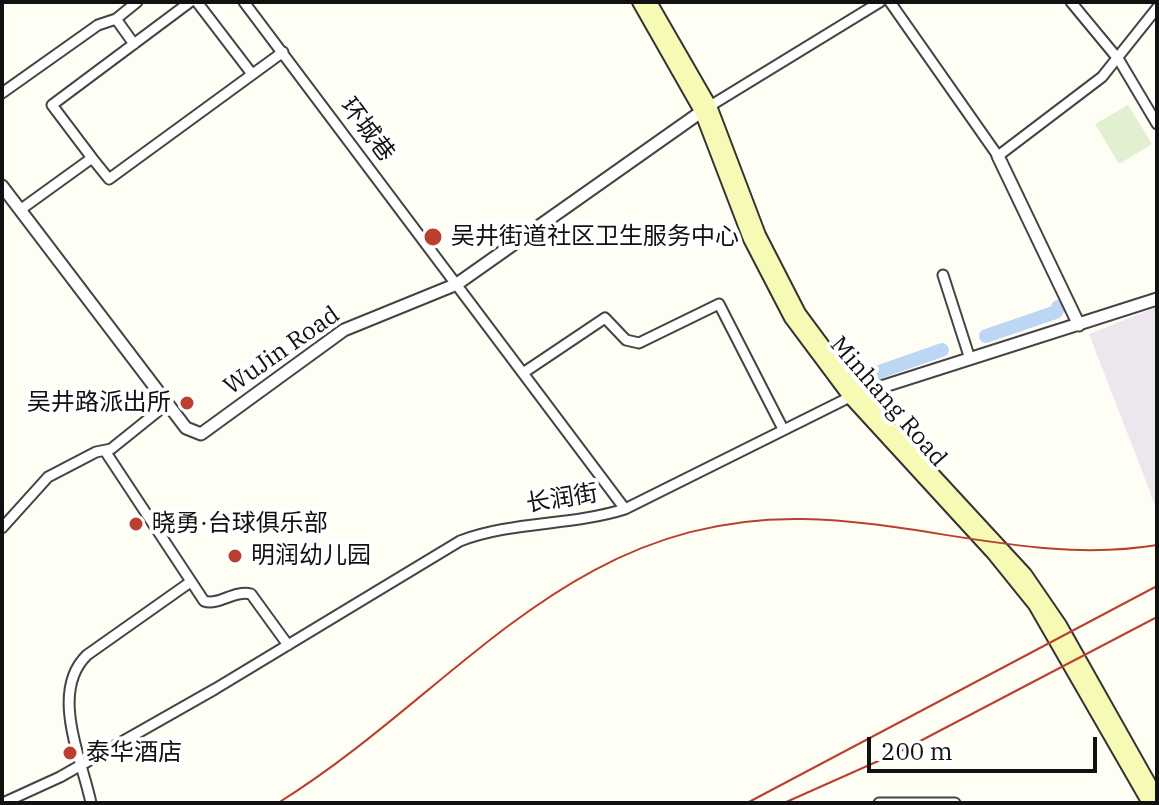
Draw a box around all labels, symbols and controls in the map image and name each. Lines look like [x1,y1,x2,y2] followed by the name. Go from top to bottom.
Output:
[334,93,400,167] street label: 环城巷
[451,223,739,251] place label: 吴井街道社区卫生服务中心
[422,226,444,248] marker: 吴井街道社区卫生服务中心
[219,301,345,401] street label: WuJin Road
[824,331,952,473] street label: Minhang Road
[27,389,171,417] place label: 吴井路派出所
[178,394,196,412] marker: 吴井路派出所
[524,479,600,519] street label: 长润街
[152,510,328,538] place label: 晓勇·台球俱乐部
[127,515,145,533] marker: 晓勇·台球俱乐部
[251,542,371,570] place label: 明润幼儿园
[226,547,244,565] marker: 明润幼儿园
[871,721,1101,771] scale bar
[881,735,953,767] text: 200 m
[86,739,182,767] place label: 泰华酒店
[61,744,79,762] marker: 泰华酒店

